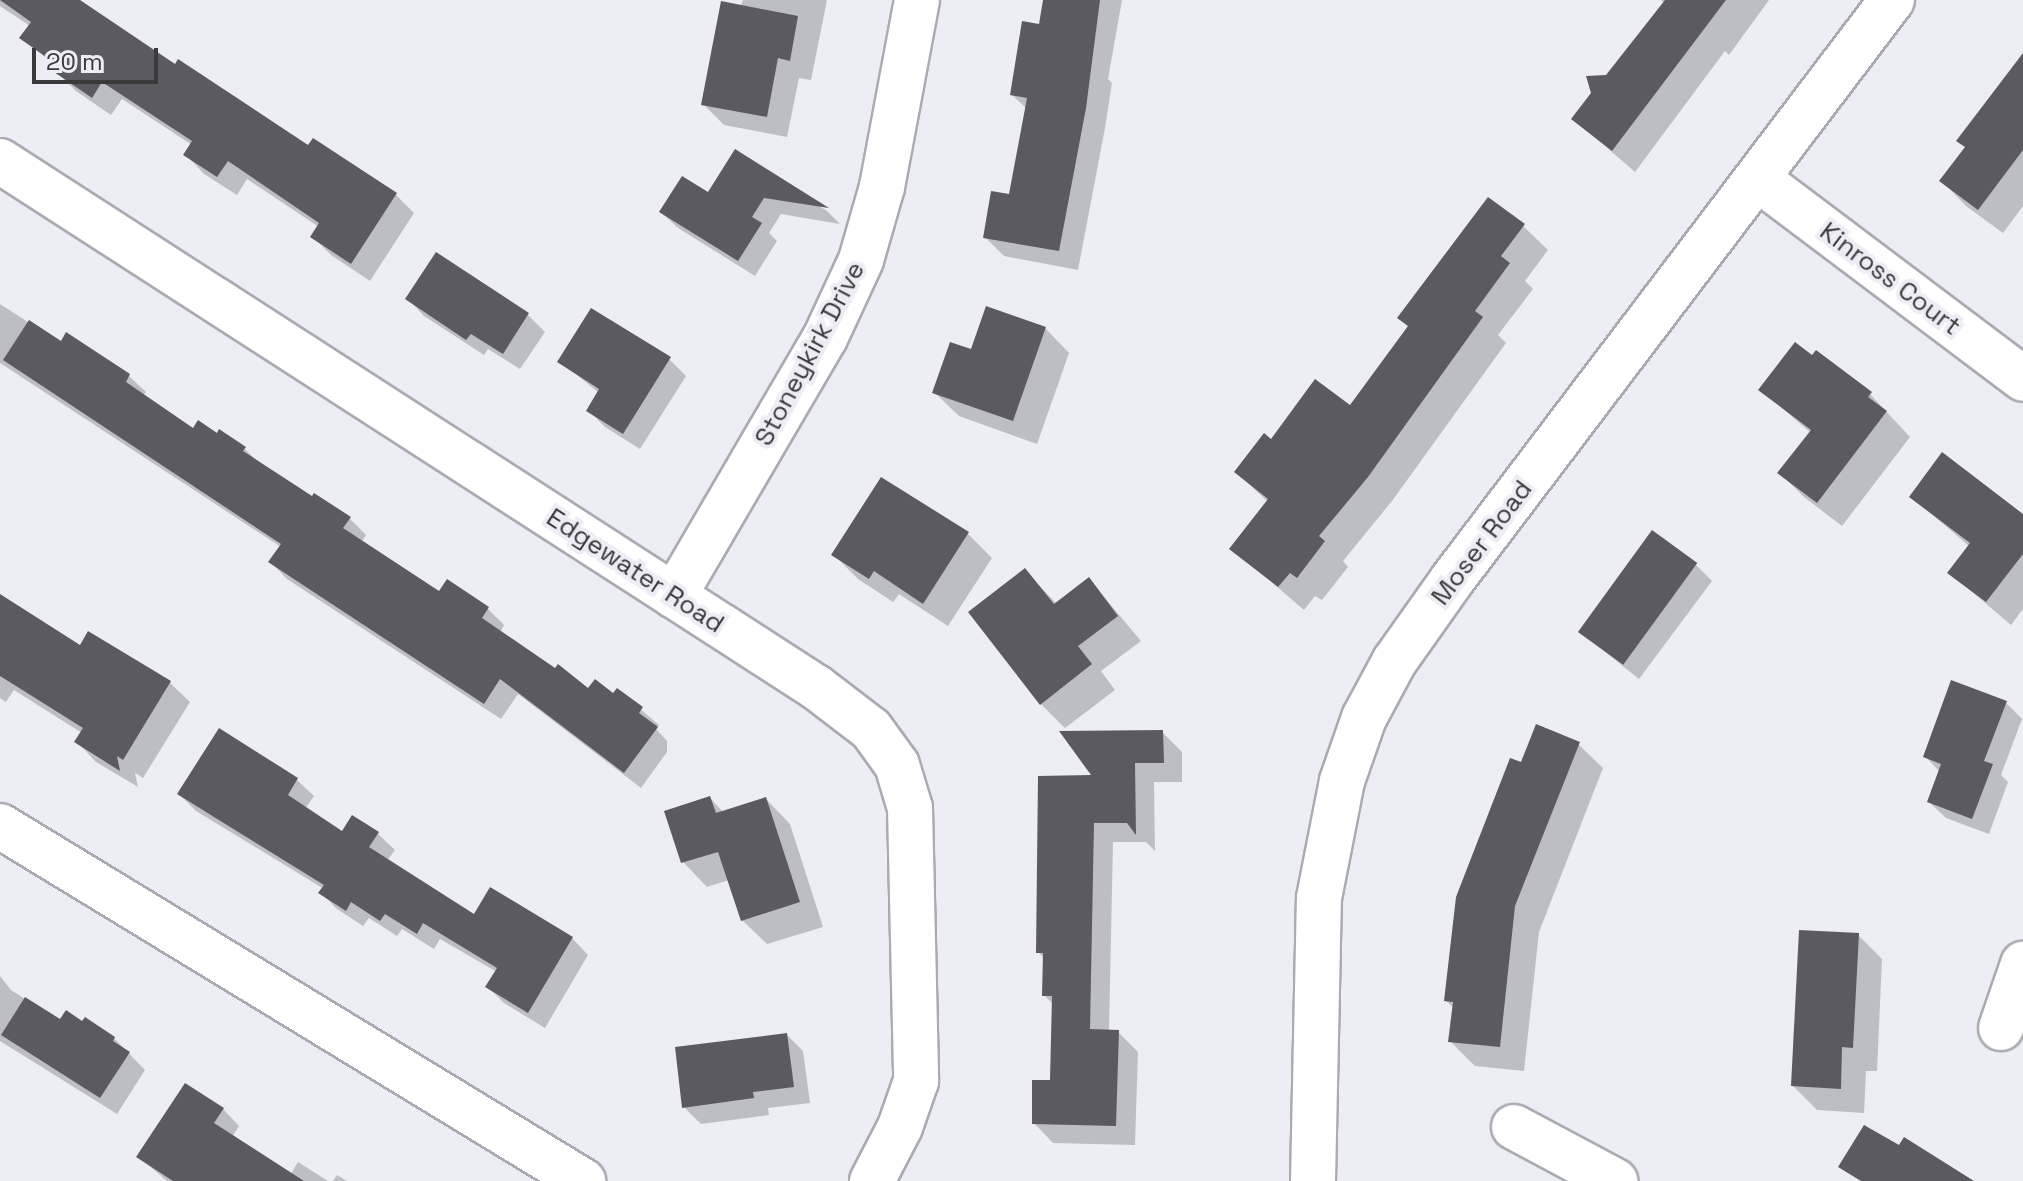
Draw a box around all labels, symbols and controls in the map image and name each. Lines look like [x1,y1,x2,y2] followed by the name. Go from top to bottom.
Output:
[36,32,162,82] scale bar
[46,46,103,77] text: 20 m
[1813,216,1967,342] street label: Kinross Court
[748,257,872,451] street label: Stoneykirk Drive
[1425,475,1539,611] street label: Moser Road
[540,502,730,640] street label: Edgewater Road

